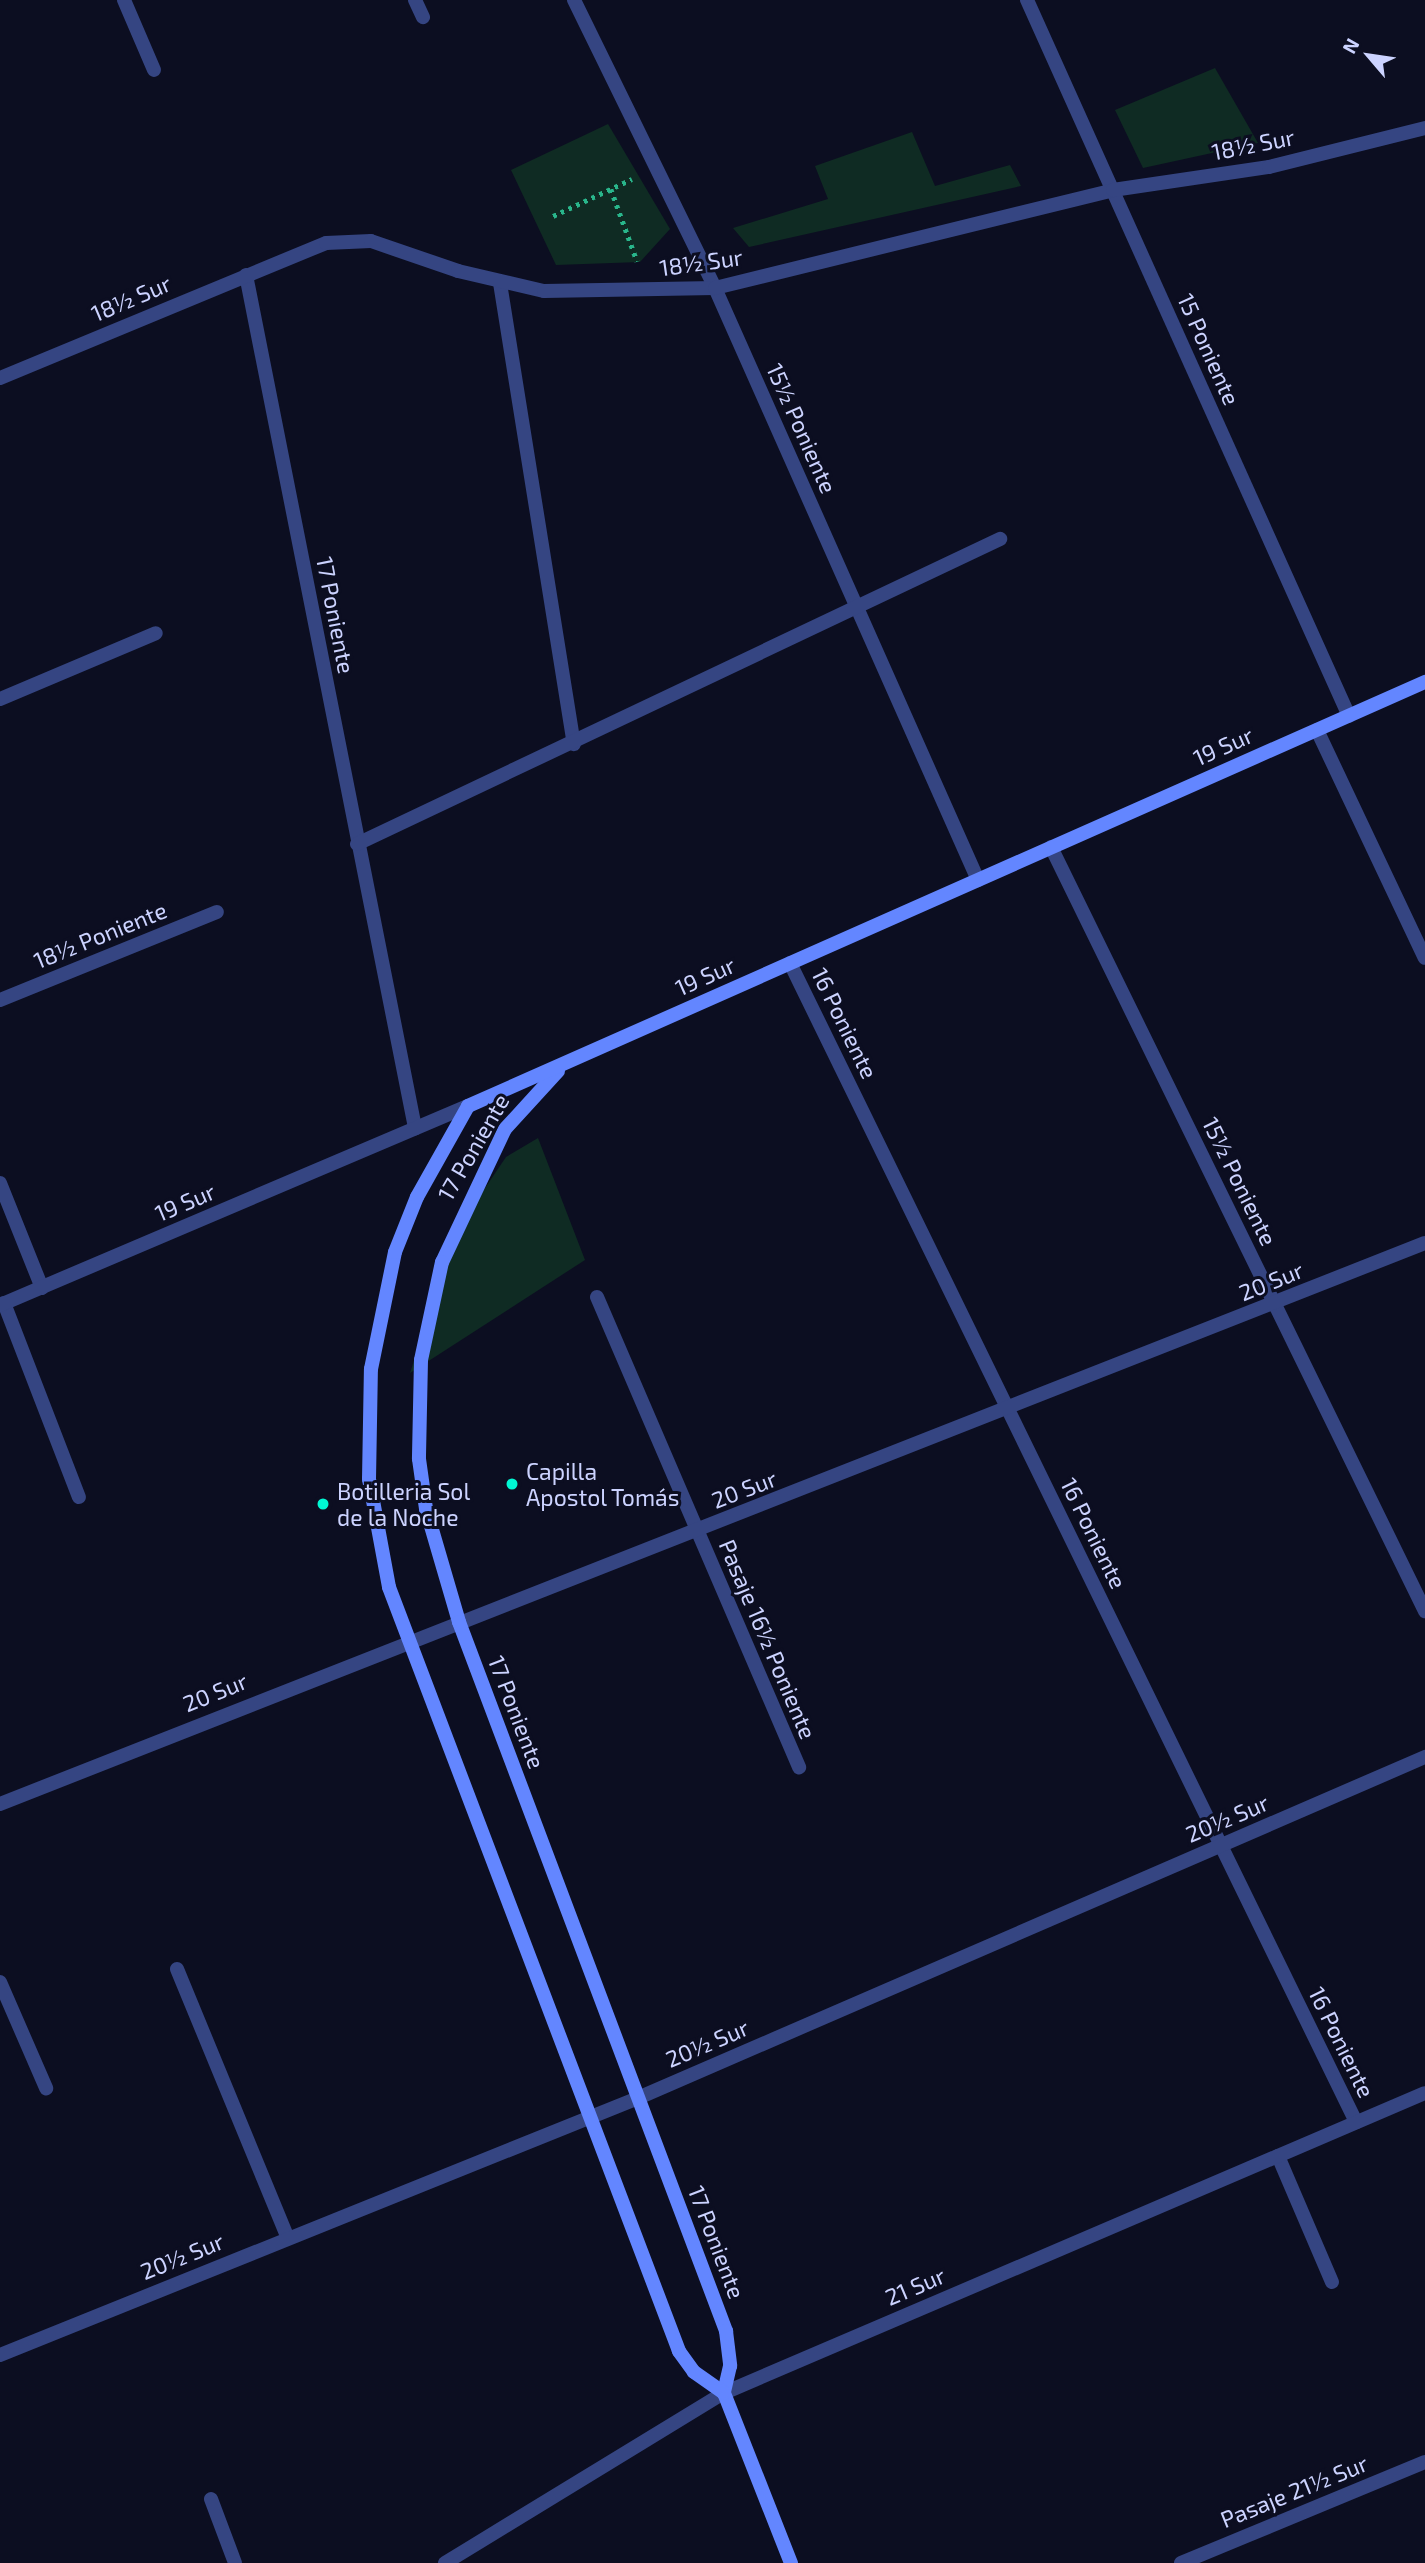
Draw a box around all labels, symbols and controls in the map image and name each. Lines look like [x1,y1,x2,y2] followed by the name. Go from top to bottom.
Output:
[1334,21,1404,91] north arrow
[1337,34,1364,57] text: N
[1209,122,1297,166] street label: 18½ Sur
[658,242,744,282] street label: 18½ Sur
[87,269,175,327] street label: 18½ Sur
[1172,289,1246,409] street label: 15 Poniente
[761,359,843,497] street label: 15½ Poniente
[311,554,361,676] street label: 17 Poniente
[1189,721,1257,771] street label: 19 Sur
[29,896,171,974] street label: 18½ Poniente
[671,951,739,1001] street label: 19 Sur
[806,963,884,1083] street label: 16 Poniente
[431,1089,515,1205] street label: 17 Poniente
[1197,1112,1283,1250] street label: 15½ Poniente
[151,1177,219,1227] street label: 19 Sur
[1235,1256,1307,1306] street label: 20 Sur
[526,1457,680,1511] place label: Capilla Apostol Tomás
[708,1464,780,1514] street label: 20 Sur
[1055,1473,1133,1593] street label: 16 Poniente
[504,1476,520,1492] marker: Capilla Apostol Tomás
[337,1477,470,1531] place label: Botilleria Sol de la Noche
[315,1496,331,1512] marker: Botilleria Sol de la Noche
[714,1535,822,1743] street label: Pasaje 16½ Poniente
[483,1652,551,1772] street label: 17 Poniente
[179,1667,251,1717] street label: 20 Sur
[1181,1788,1273,1848] street label: 20½ Sur
[1303,1982,1381,2102] street label: 16 Poniente
[661,2013,753,2073] street label: 20½ Sur
[683,2182,751,2302] street label: 17 Poniente
[136,2227,228,2285] street label: 20½ Sur
[881,2261,949,2311] street label: 21 Sur
[1216,2449,1372,2533] street label: Pasaje 21½ Sur

